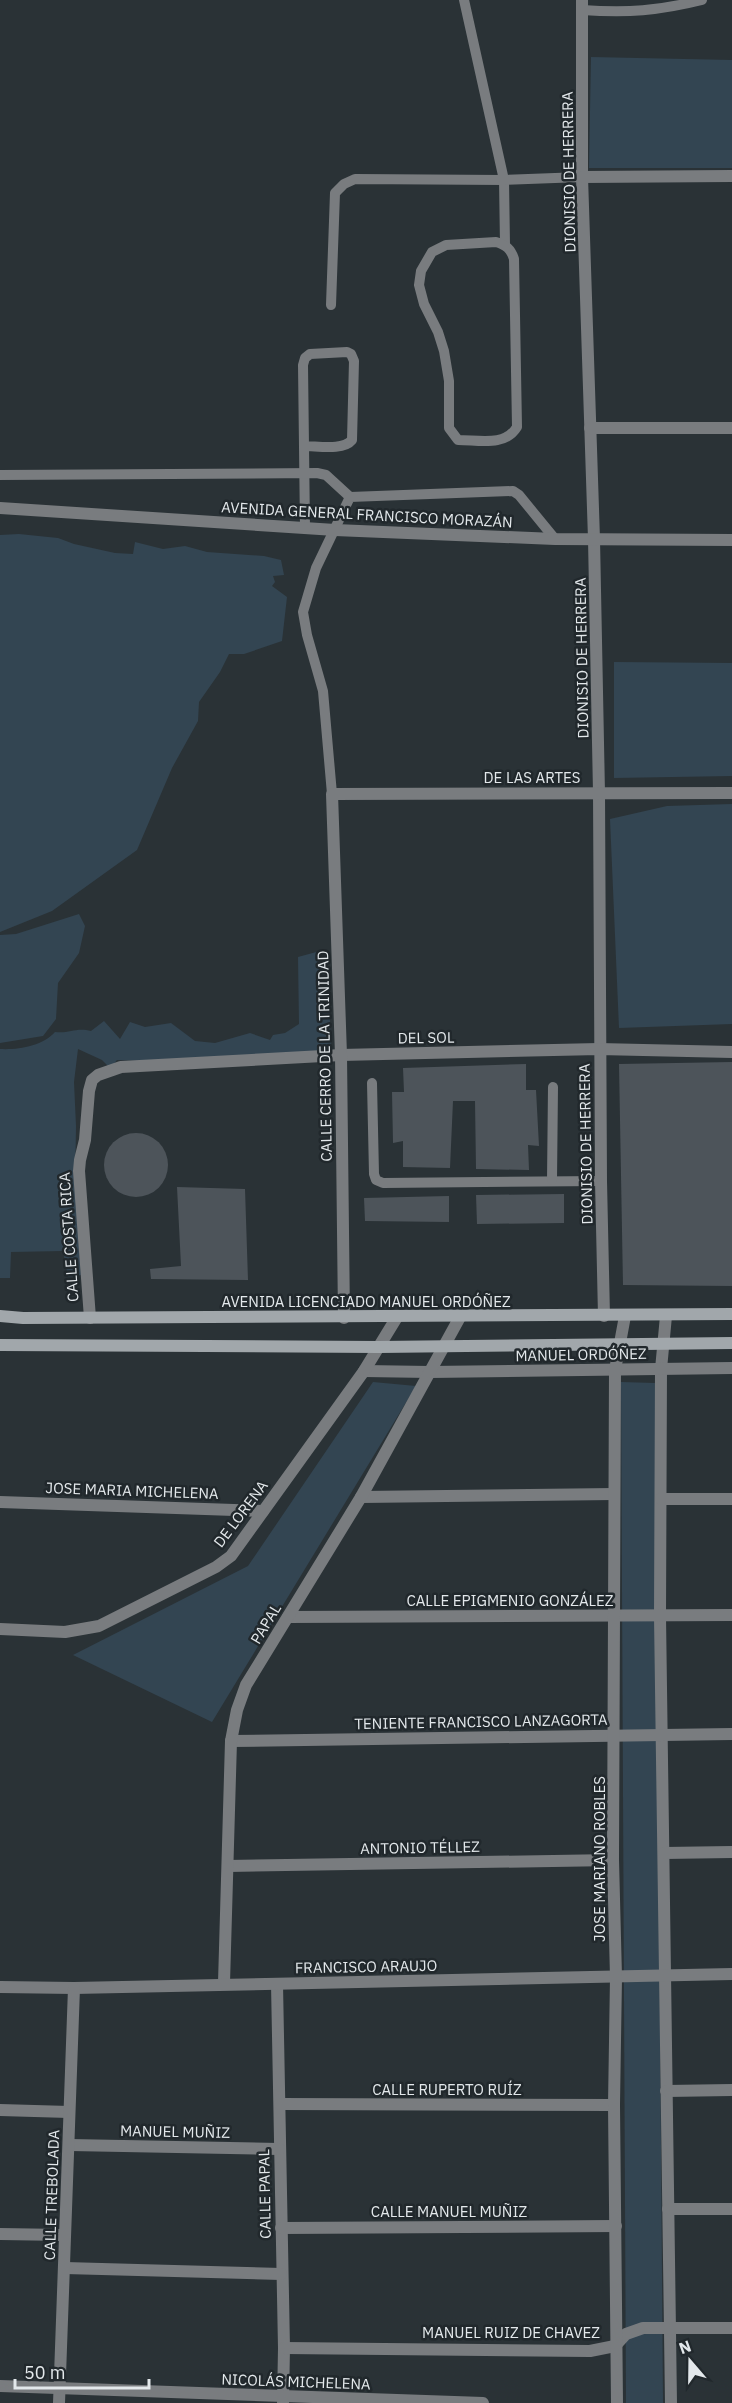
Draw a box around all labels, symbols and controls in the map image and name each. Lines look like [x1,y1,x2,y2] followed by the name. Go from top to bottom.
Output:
[558,91,579,253] street label: DIONISIO DE HERRERA
[221,497,513,532] street label: AVENIDA GENERAL FRANCISCO MORAZÁN
[571,577,592,739] street label: DIONISIO DE HERRERA
[484,768,580,787] street label: DE LAS ARTES
[313,950,336,1162] street label: CALLE CERRO DE LA TRINIDAD
[397,1027,455,1047] street label: DEL SOL
[575,1063,596,1225] street label: DIONISIO DE HERRERA
[54,1171,83,1302] street label: CALLE COSTA RICA
[221,1292,511,1311] street label: AVENIDA LICENCIADO MANUEL ORDÓÑEZ
[515,1344,647,1365] street label: MANUEL ORDÓÑEZ
[209,1476,272,1551] street label: DE LORENA
[45,1478,219,1503] street label: JOSE MARIA MICHELENA
[406,1591,614,1610] street label: CALLE EPIGMENIO GONZÁLEZ
[246,1600,285,1647] street label: PAPAL
[354,1710,608,1733] street label: TENIENTE FRANCISCO LANZAGORTA
[590,1776,609,1942] street label: JOSE MARIANO ROBLES
[360,1837,480,1858] street label: ANTONIO TÉLLEZ
[295,1956,437,1977] street label: FRANCISCO ARAUJO
[372,2080,522,2099] street label: CALLE RUPERTO RUÍZ
[120,2121,230,2142] street label: MANUEL MUÑIZ
[40,2129,63,2261] street label: CALLE TREBOLADA
[254,2148,275,2239] street label: CALLE PAPAL
[371,2202,527,2221] street label: CALLE MANUEL MUÑIZ
[422,2323,600,2342] street label: MANUEL RUIZ DE CHAVEZ
[660,2331,720,2391] north arrow
[676,2336,694,2358] text: N
[15,2352,148,2390] scale bar
[24,2361,66,2384] text: 50 m
[221,2369,371,2394] street label: NICOLÁS MICHELENA

